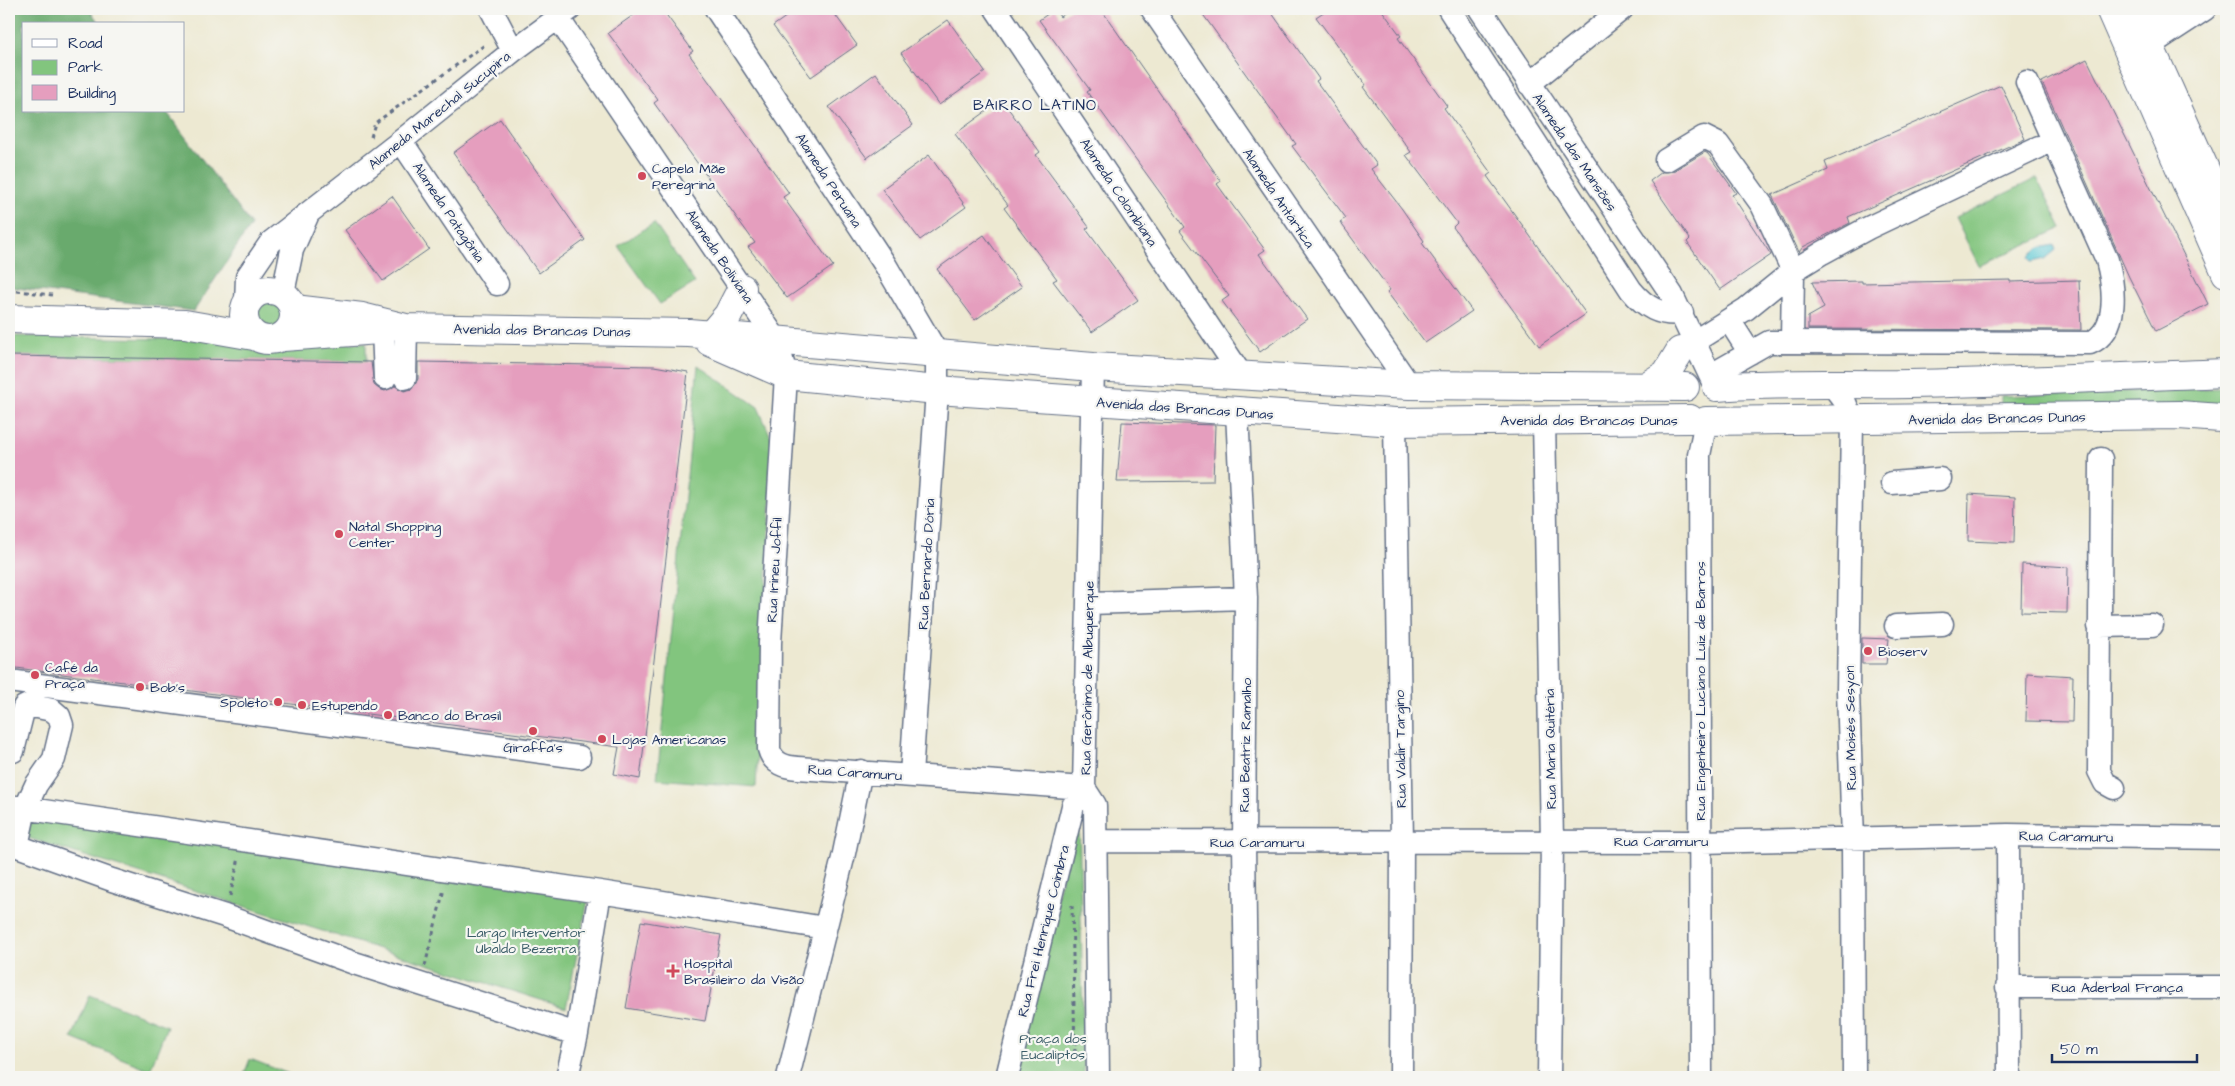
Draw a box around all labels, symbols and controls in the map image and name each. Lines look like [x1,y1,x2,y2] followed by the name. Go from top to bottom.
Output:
[22,22,185,112] legend
[68,33,103,54] text: Road
[364,47,515,175] street label: Alameda Marechal Sucupira
[68,57,103,78] text: Park
[68,83,116,105] text: Building
[1527,89,1621,216] street label: Alameda das Mansões
[973,95,1097,116] district label: BAIRRO LATINO
[790,129,866,232] street label: Alameda Peruana
[1074,134,1162,251] street label: Alameda Colombiana
[1237,145,1319,253] street label: Alameda Antártica
[407,159,489,267] street label: Alameda Patagônia
[652,159,726,195] place label: Capela Mãe Peregrina
[636,170,648,182] marker: Capela Mãe Peregrina
[680,206,758,308] street label: Alameda Boliviana
[453,319,631,343] street label: Avenida das Brancas Dunas
[1096,393,1274,425] street label: Avenida das Brancas Dunas
[1908,407,2086,431] street label: Avenida das Brancas Dunas
[1500,411,1678,431] street label: Avenida das Brancas Dunas
[914,498,940,630] street label: Rua Bernardo Dória
[349,517,441,553] place label: Natal Shopping Center
[762,517,788,623] street label: Rua Irineu Joffil
[333,528,345,540] marker: Natal Shopping Center
[1691,561,1711,821] street label: Rua Engenheiro Luciano Luiz de Barros
[1076,580,1100,775] street label: Rua Gerônimo de Albuquerque
[1878,642,1928,662] place label: Bioserv
[1862,645,1874,657] marker: Bioserv
[45,658,98,694] place label: Café da Praça
[1840,665,1862,791] street label: Rua Moisés Sesyon
[29,669,41,681] marker: Café da Praça
[1235,677,1257,813] street label: Rua Beatriz Ramalho
[150,678,185,698] place label: Bob's
[134,681,146,693] marker: Bob's
[1540,689,1562,809] street label: Rua Maria Quitéria
[1390,690,1412,808] street label: Rua Valdir Targino
[220,693,268,713] place label: Spoleto
[272,696,284,708] marker: Spoleto
[312,696,378,716] place label: Estupendo
[296,699,308,711] marker: Estupendo
[398,706,501,726] place label: Banco do Brasil
[382,709,394,721] marker: Banco do Brasil
[527,725,539,737] marker: Giraffa's
[612,730,726,750] place label: Lojas Americanas
[596,733,608,745] marker: Lojas Americanas
[503,738,563,758] place label: Giraffa's
[807,760,903,786] street label: Rua Caramuru
[2019,826,2113,848] street label: Rua Caramuru
[1614,832,1708,852] street label: Rua Caramuru
[1210,833,1304,853] street label: Rua Caramuru
[1013,843,1075,1019] street label: Rua Frei Henrique Coimbra
[467,923,585,959] park label: Largo Interventor Ubaldo Bezerra
[684,954,804,990] place label: Hospital Brasileiro da Visão
[666,964,680,978] marker: Hospital Brasileiro da Visão
[2051,978,2183,998] street label: Rua Aderbal França
[1019,1029,1087,1065] park label: Praça dos Eucaliptos
[2052,1031,2198,1063] scale bar
[2060,1039,2098,1060] text: 50 m

